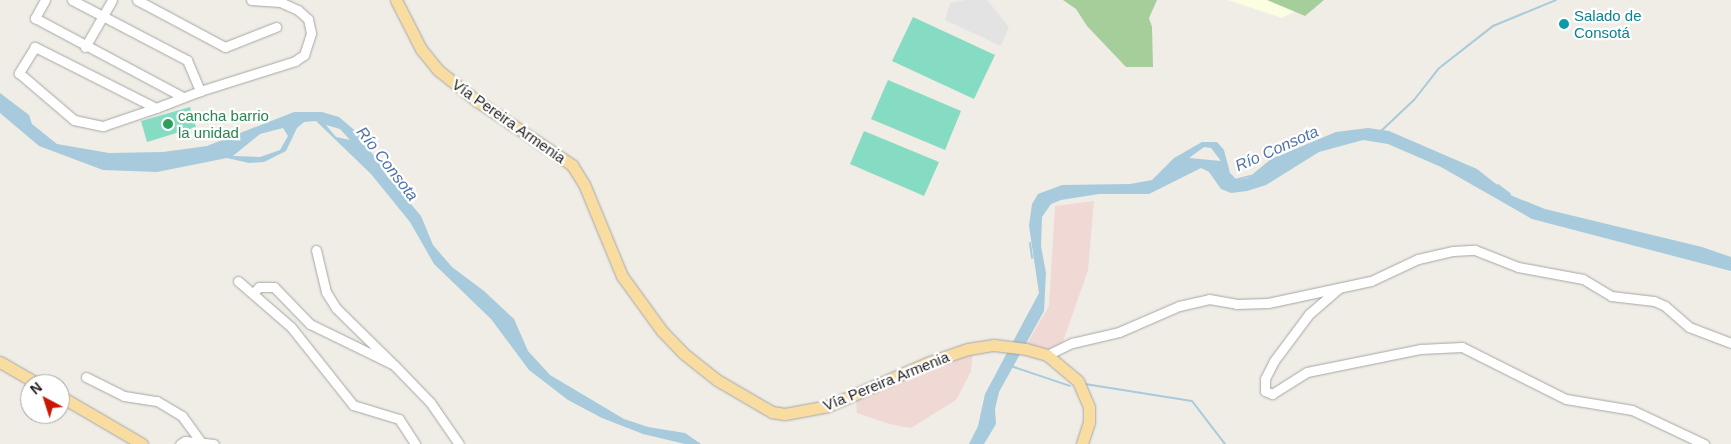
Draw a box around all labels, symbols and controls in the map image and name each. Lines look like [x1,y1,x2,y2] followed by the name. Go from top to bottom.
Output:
[1574,6,1642,41] place label: Salado de Consotá
[1558,18,1570,30] marker: Salado de Consotá
[449,75,569,167] street label: Vía Pereira Armenia
[178,106,269,141] place label: cancha barrio la unidad
[162,118,174,130] marker: cancha barrio la unidad
[1232,122,1322,176] water label: Río Consota
[352,123,422,205] water label: Río Consota
[820,347,952,415] street label: Vía Pereira Armenia
[20,374,70,424] north arrow
[27,379,45,398] text: N

